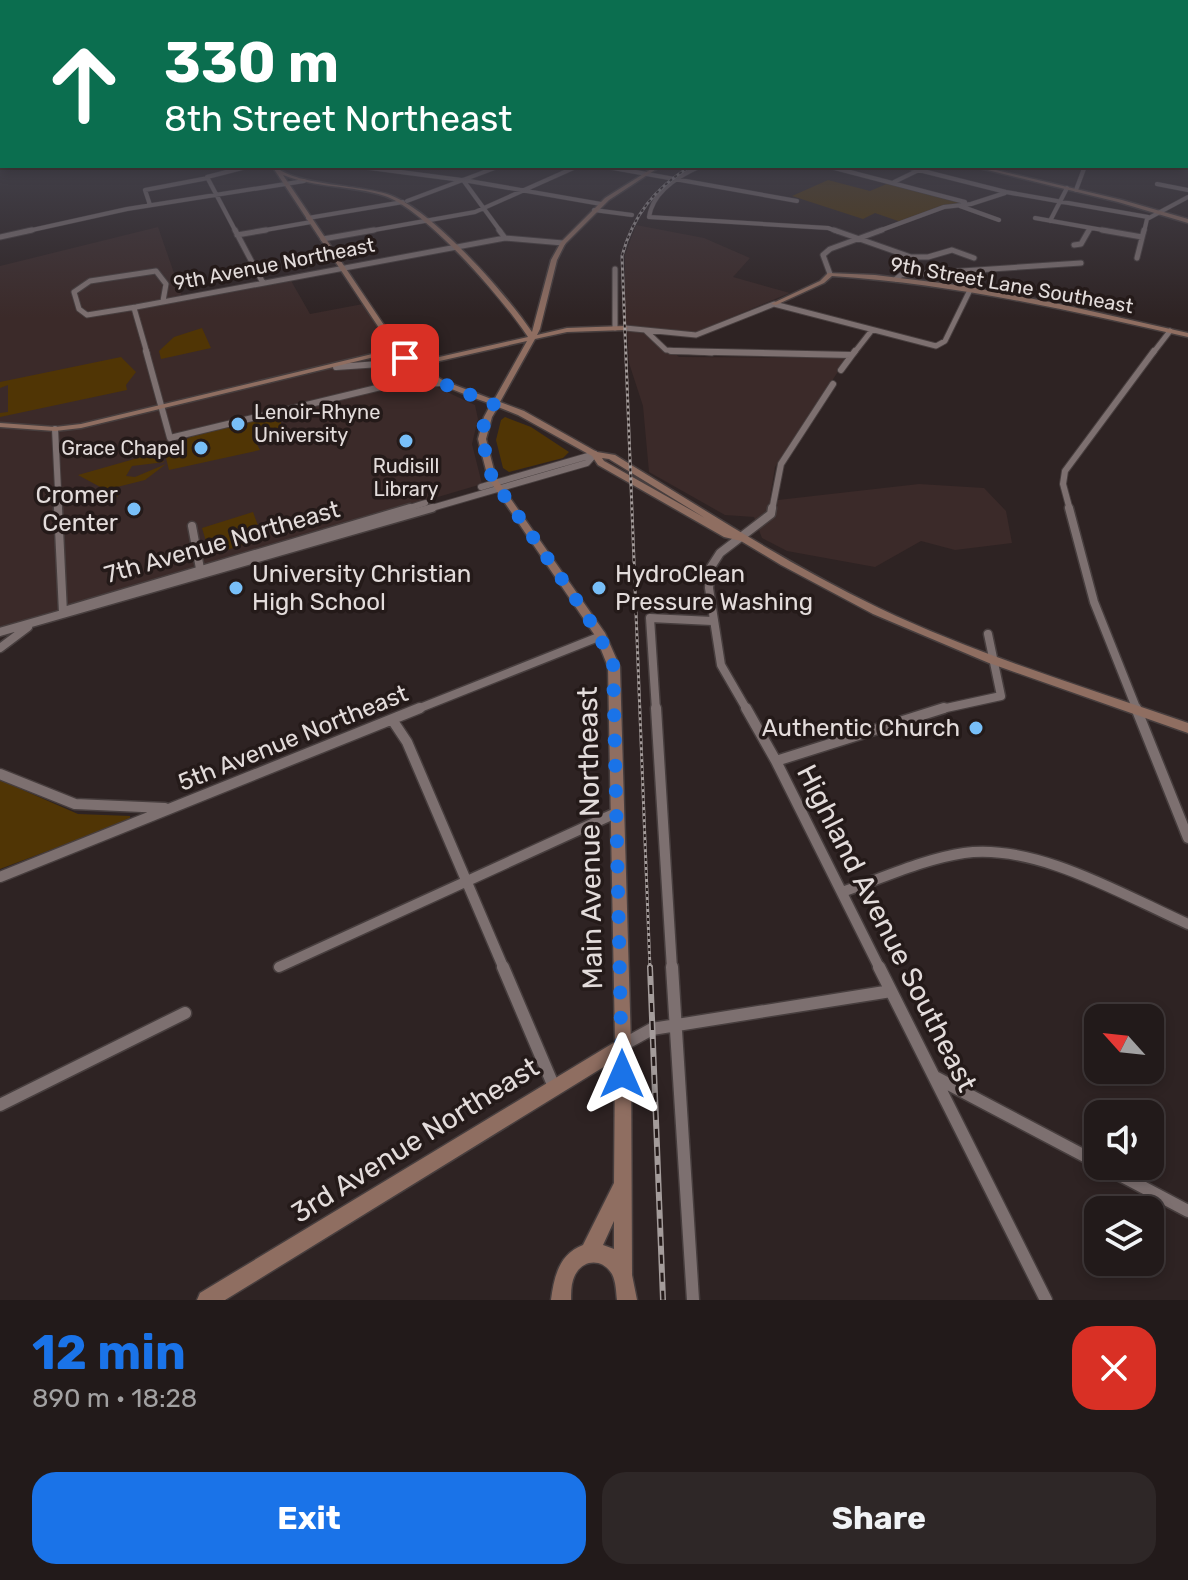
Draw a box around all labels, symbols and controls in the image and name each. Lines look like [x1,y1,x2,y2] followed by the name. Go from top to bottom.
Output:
[164,30,339,96] text: 330 m
[32,32,136,136] icon: ahead
[164,97,512,140] text: 8th Street Northeast
[171,233,377,295] street label: 9th Avenue Northeast
[889,252,1135,318] street label: 9th Street Lane Southeast
[371,324,439,392] pin
[383,336,427,380] icon: arrive
[254,400,380,447] place label: Lenoir-Rhyne University
[229,415,247,433] marker: Lenoir-Rhyne University
[397,432,415,450] marker: Rudisill Library
[61,436,185,460] place label: Grace Chapel
[192,439,210,457] marker: Grace Chapel
[373,454,439,501] place label: Rudisill Library
[35,481,118,537] place label: Cromer Center
[101,495,343,589] street label: 7th Avenue Northeast
[125,500,143,518] marker: Cromer Center
[252,560,471,616] place label: University Christian High School
[615,560,813,616] place label: HydroClean Pressure Washing
[227,579,245,597] marker: University Christian High School
[590,579,608,597] marker: HydroClean Pressure Washing
[174,679,412,797] street label: 5th Avenue Northeast
[571,686,609,990] street label: Main Avenue Northeast
[762,714,960,742] place label: Authentic Church
[967,719,985,737] marker: Authentic Church
[790,759,984,1097] street label: Highland Avenue Southeast
[1084,1004,1164,1084] north arrow
[1084,1004,1164,1276] map controls
[580,1032,664,1116] position arrow
[285,1050,545,1230] street label: 3rd Avenue Northeast
[1084,1100,1164,1180] button: sound
[1084,1196,1164,1276] button: layers
[32,1324,186,1381] text: 12 min
[1072,1326,1156,1410] button: close
[32,1383,197,1414] text: 890 m · 18:28
[32,1472,586,1564] button: Exit
[602,1472,1156,1564] button: Share

